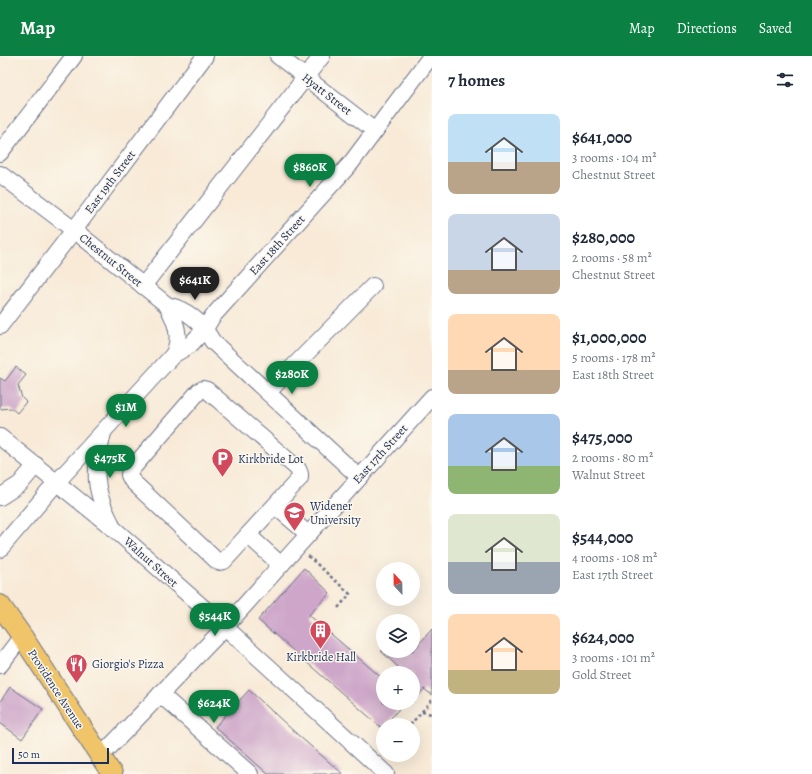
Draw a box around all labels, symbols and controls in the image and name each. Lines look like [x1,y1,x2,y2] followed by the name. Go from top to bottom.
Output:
[20,15,55,41] text: Map
[629,19,655,38] text: Map
[677,19,737,38] text: Directions
[759,19,792,38] text: Saved
[299,69,355,119] street label: Hyatt Street
[448,69,505,92] text: 7 homes
[774,69,796,91] icon: filters
[572,126,632,149] text: $641,000
[480,130,528,178] icon: home
[81,147,139,217] street label: East 19th Street
[572,149,656,166] text: 3 rooms · 104 m²
[282,154,338,188] pin: $860K
[293,158,327,175] text: $860K
[572,166,655,183] text: Chestnut Street
[246,211,308,279] street label: East 18th Street
[572,226,635,249] text: $280,000
[76,230,146,290] street label: Chestnut Street
[480,230,528,278] icon: home
[572,249,652,266] text: 2 rooms · 58 m²
[572,266,655,283] text: Chestnut Street
[167,267,223,301] pin: $641K
[179,271,211,288] text: $641K
[572,326,646,349] text: $1,000,000
[480,330,528,378] icon: home
[572,349,656,366] text: 5 rooms · 178 m²
[264,361,320,395] pin: $280K
[275,365,309,382] text: $280K
[572,366,654,383] text: East 18th Street
[107,394,145,428] pin: $1M
[115,398,137,415] text: $1M
[349,421,411,487] street label: East 17th Street
[572,426,633,449] text: $475,000
[480,430,528,478] icon: home
[82,445,138,479] pin: $475K
[209,446,235,479] parking icon: Kirkbride Lot
[94,449,126,466] text: $475K
[572,449,653,466] text: 2 rooms · 80 m²
[238,451,304,467] place label: Kirkbride Lot
[572,466,645,483] text: Walnut Street
[309,498,361,528] place label: Widener University
[282,500,308,533] school or university icon: Widener University
[572,526,633,549] text: $544,000
[480,530,528,578] icon: home
[120,533,182,591] street label: Walnut Street
[572,549,657,566] text: 4 rooms · 108 m²
[376,562,420,606] north arrow
[376,562,420,762] map controls
[572,566,653,583] text: East 17th Street
[187,603,243,637] pin: $544K
[199,607,231,624] text: $544K
[376,614,420,658] button: layers
[308,617,334,650] building icon: Kirkbride Hall
[572,626,634,649] text: $624,000
[480,630,528,678] icon: home
[24,646,88,732] street label: Providence Avenue
[286,649,356,665] place label: Kirkbride Hall
[572,649,655,666] text: 3 rooms · 101 m²
[64,651,90,684] restaurant icon: Giorgio's Pizza
[92,656,165,672] place label: Giorgio's Pizza
[376,666,420,710] button: +
[572,666,632,683] text: Gold Street
[186,690,242,724] pin: $624K
[197,694,231,711] text: $624K
[376,718,420,762] button: −
[12,746,109,765] scale bar
[18,747,40,762] text: 50 m

